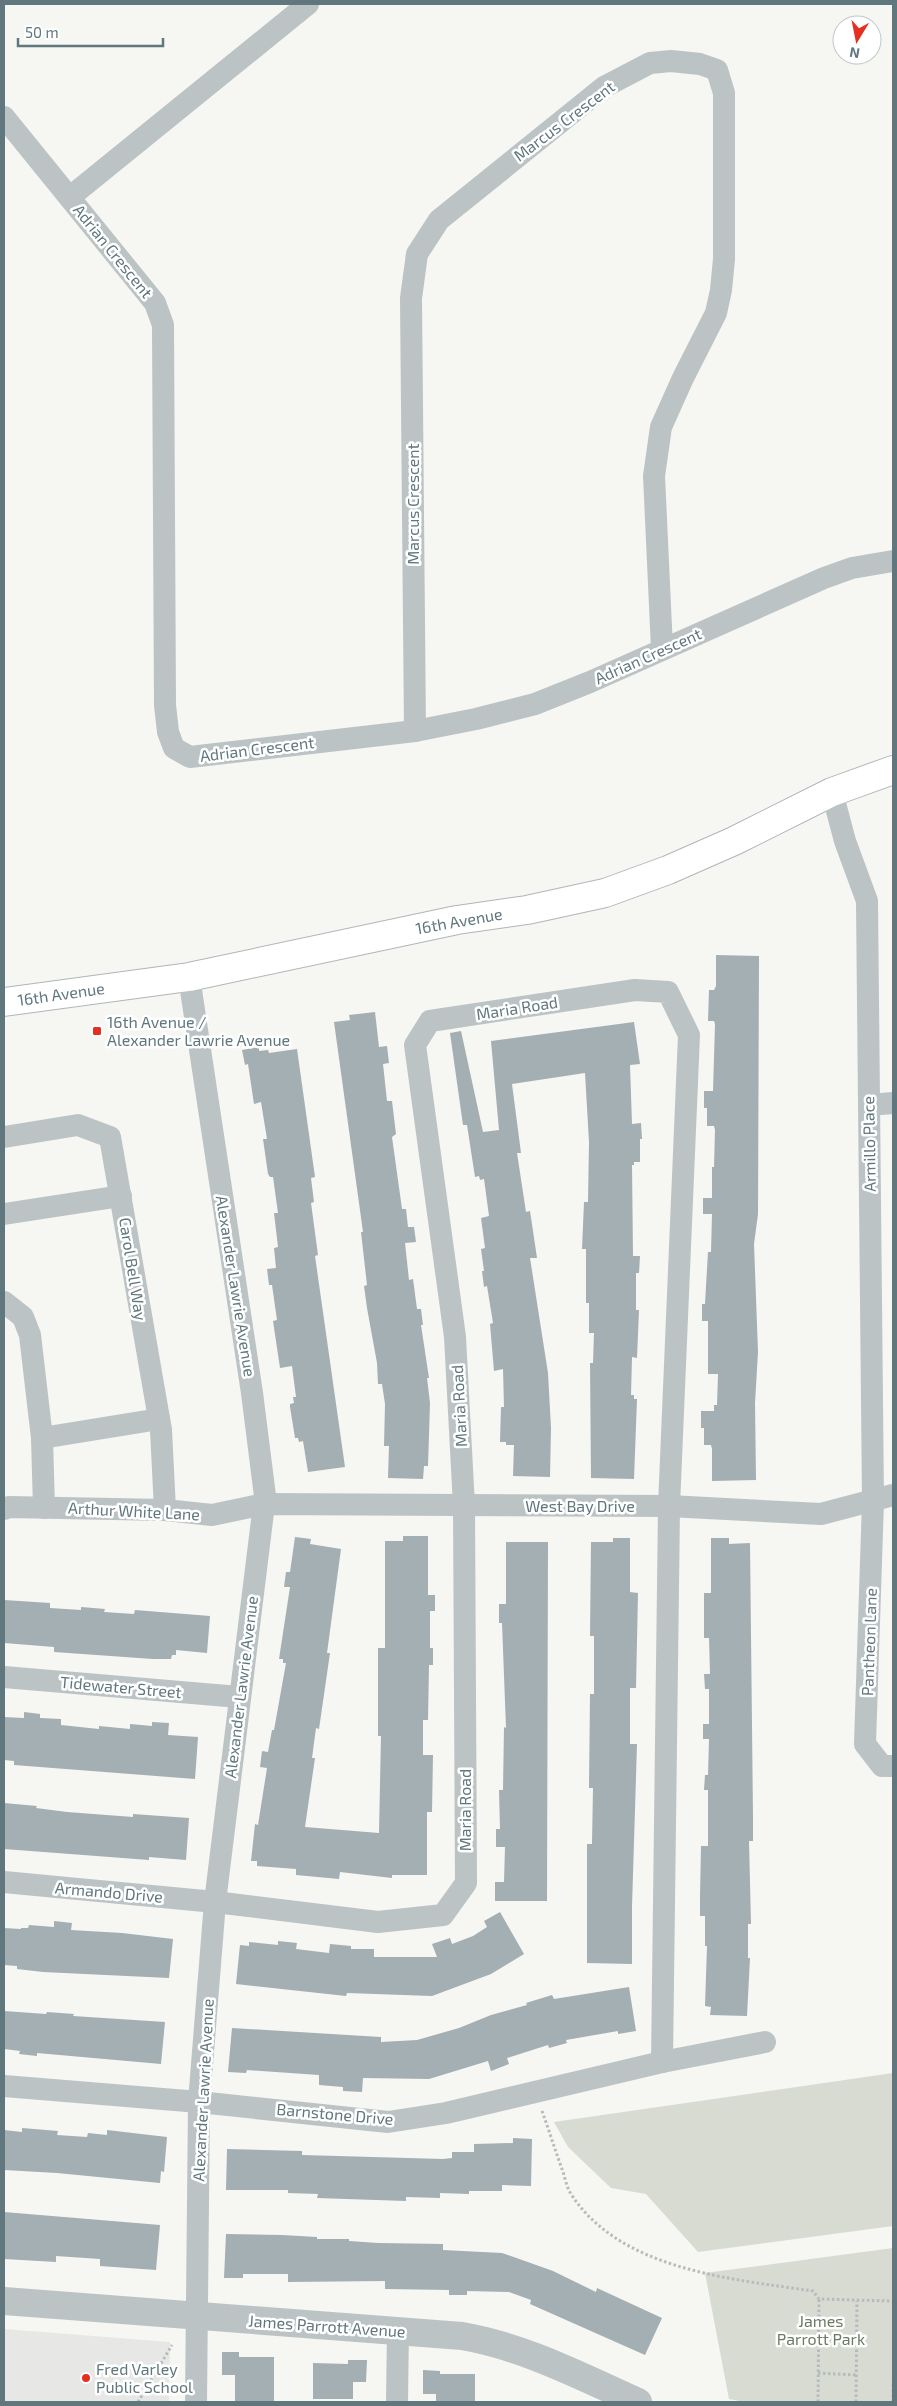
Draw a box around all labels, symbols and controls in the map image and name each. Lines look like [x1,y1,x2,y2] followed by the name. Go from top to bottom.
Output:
[18,15,162,47] scale bar
[832,15,882,65] north arrow
[25,23,59,41] text: 50 m
[848,44,861,63] text: N
[510,76,618,165] street label: Marcus Crescent
[70,200,157,301] street label: Adrian Crescent
[403,443,422,565] street label: Marcus Crescent
[591,623,704,688] street label: Adrian Crescent
[199,732,315,765] street label: Adrian Crescent
[414,904,504,937] street label: 16th Avenue
[16,978,106,1009] street label: 16th Avenue
[475,992,559,1023] street label: Maria Road
[107,1012,290,1049] place label: 16th Avenue / Alexander Lawrie Avenue
[91,1025,103,1037] marker: 16th Avenue / Alexander Lawrie Avenue
[858,1096,879,1192] street label: Armillo Place
[213,1194,260,1378] street label: Alexander Lawrie Avenue
[116,1216,151,1322] street label: Carol Bell Way
[447,1364,470,1448] street label: Maria Road
[525,1496,635,1515] street label: West Bay Drive
[68,1498,200,1523] street label: Arthur White Lane
[857,1588,880,1696] street label: Pantheon Lane
[220,1595,261,1779] street label: Alexander Lawrie Avenue
[60,1672,183,1701] street label: Tidewater Street
[455,1769,474,1851] street label: Maria Road
[54,1877,164,1906] street label: Armando Drive
[188,1998,217,2182] street label: Alexander Lawrie Avenue
[276,2099,394,2128] street label: Barnstone Drive
[248,2311,406,2340] street label: James Parrott Avenue
[777,2311,865,2348] park label: James Parrott Park
[96,2359,193,2396] place label: Fred Varley Public School
[80,2372,92,2384] marker: Fred Varley Public School

